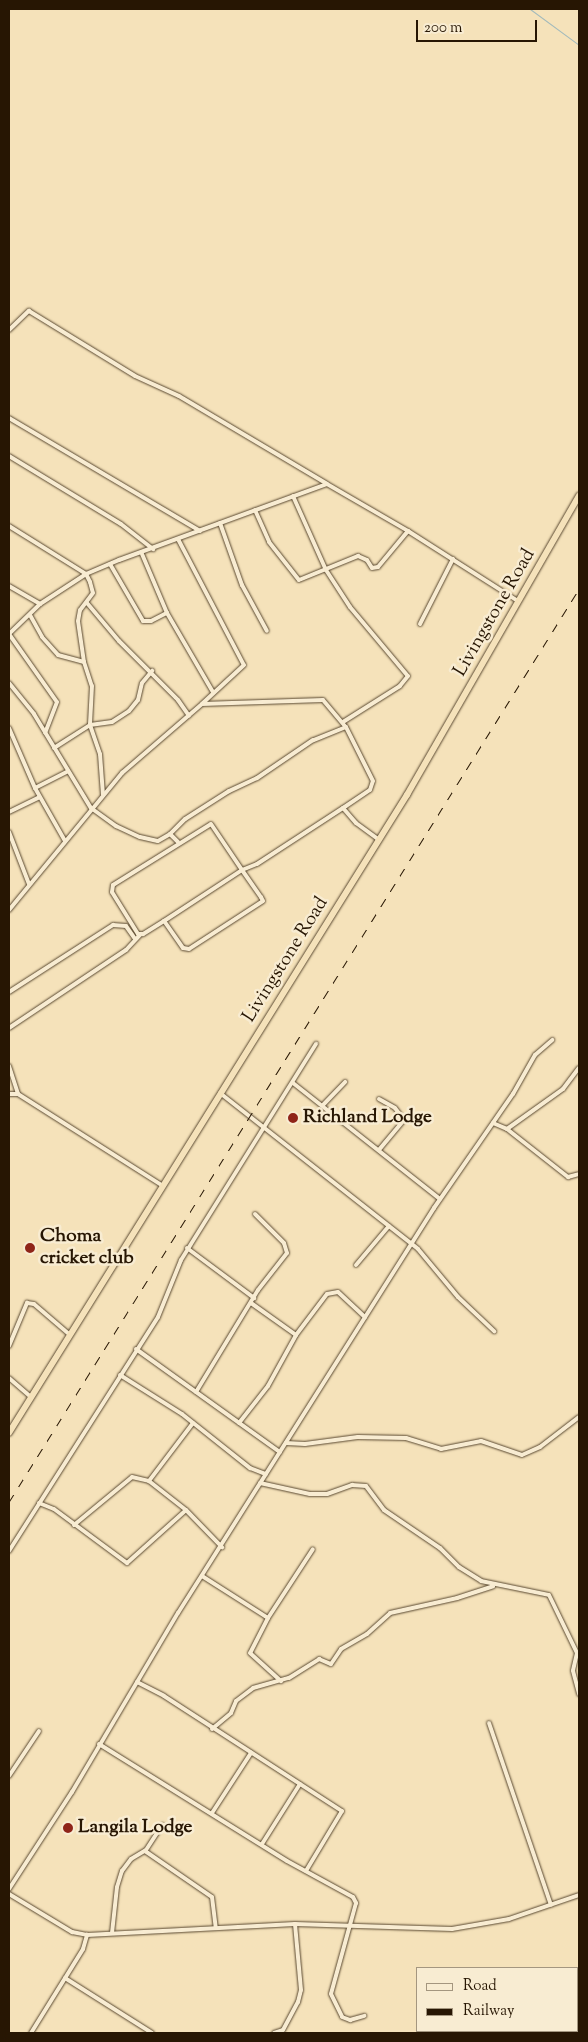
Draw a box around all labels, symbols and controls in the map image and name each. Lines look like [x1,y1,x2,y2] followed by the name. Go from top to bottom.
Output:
[418,10,539,42] scale bar
[424,18,463,39] text: 200 m
[449,545,541,681] street label: Livingstone Road
[238,893,334,1027] street label: Livingstone Road
[303,1107,432,1129] place label: Richland Lodge
[287,1112,299,1124] marker: Richland Lodge
[40,1226,134,1270] place label: Choma cricket club
[24,1242,36,1254] marker: Choma cricket club
[78,1817,192,1839] place label: Langila Lodge
[62,1822,74,1834] marker: Langila Lodge
[416,1967,578,2032] legend
[463,1976,497,1997] text: Road
[463,2001,514,2022] text: Railway

